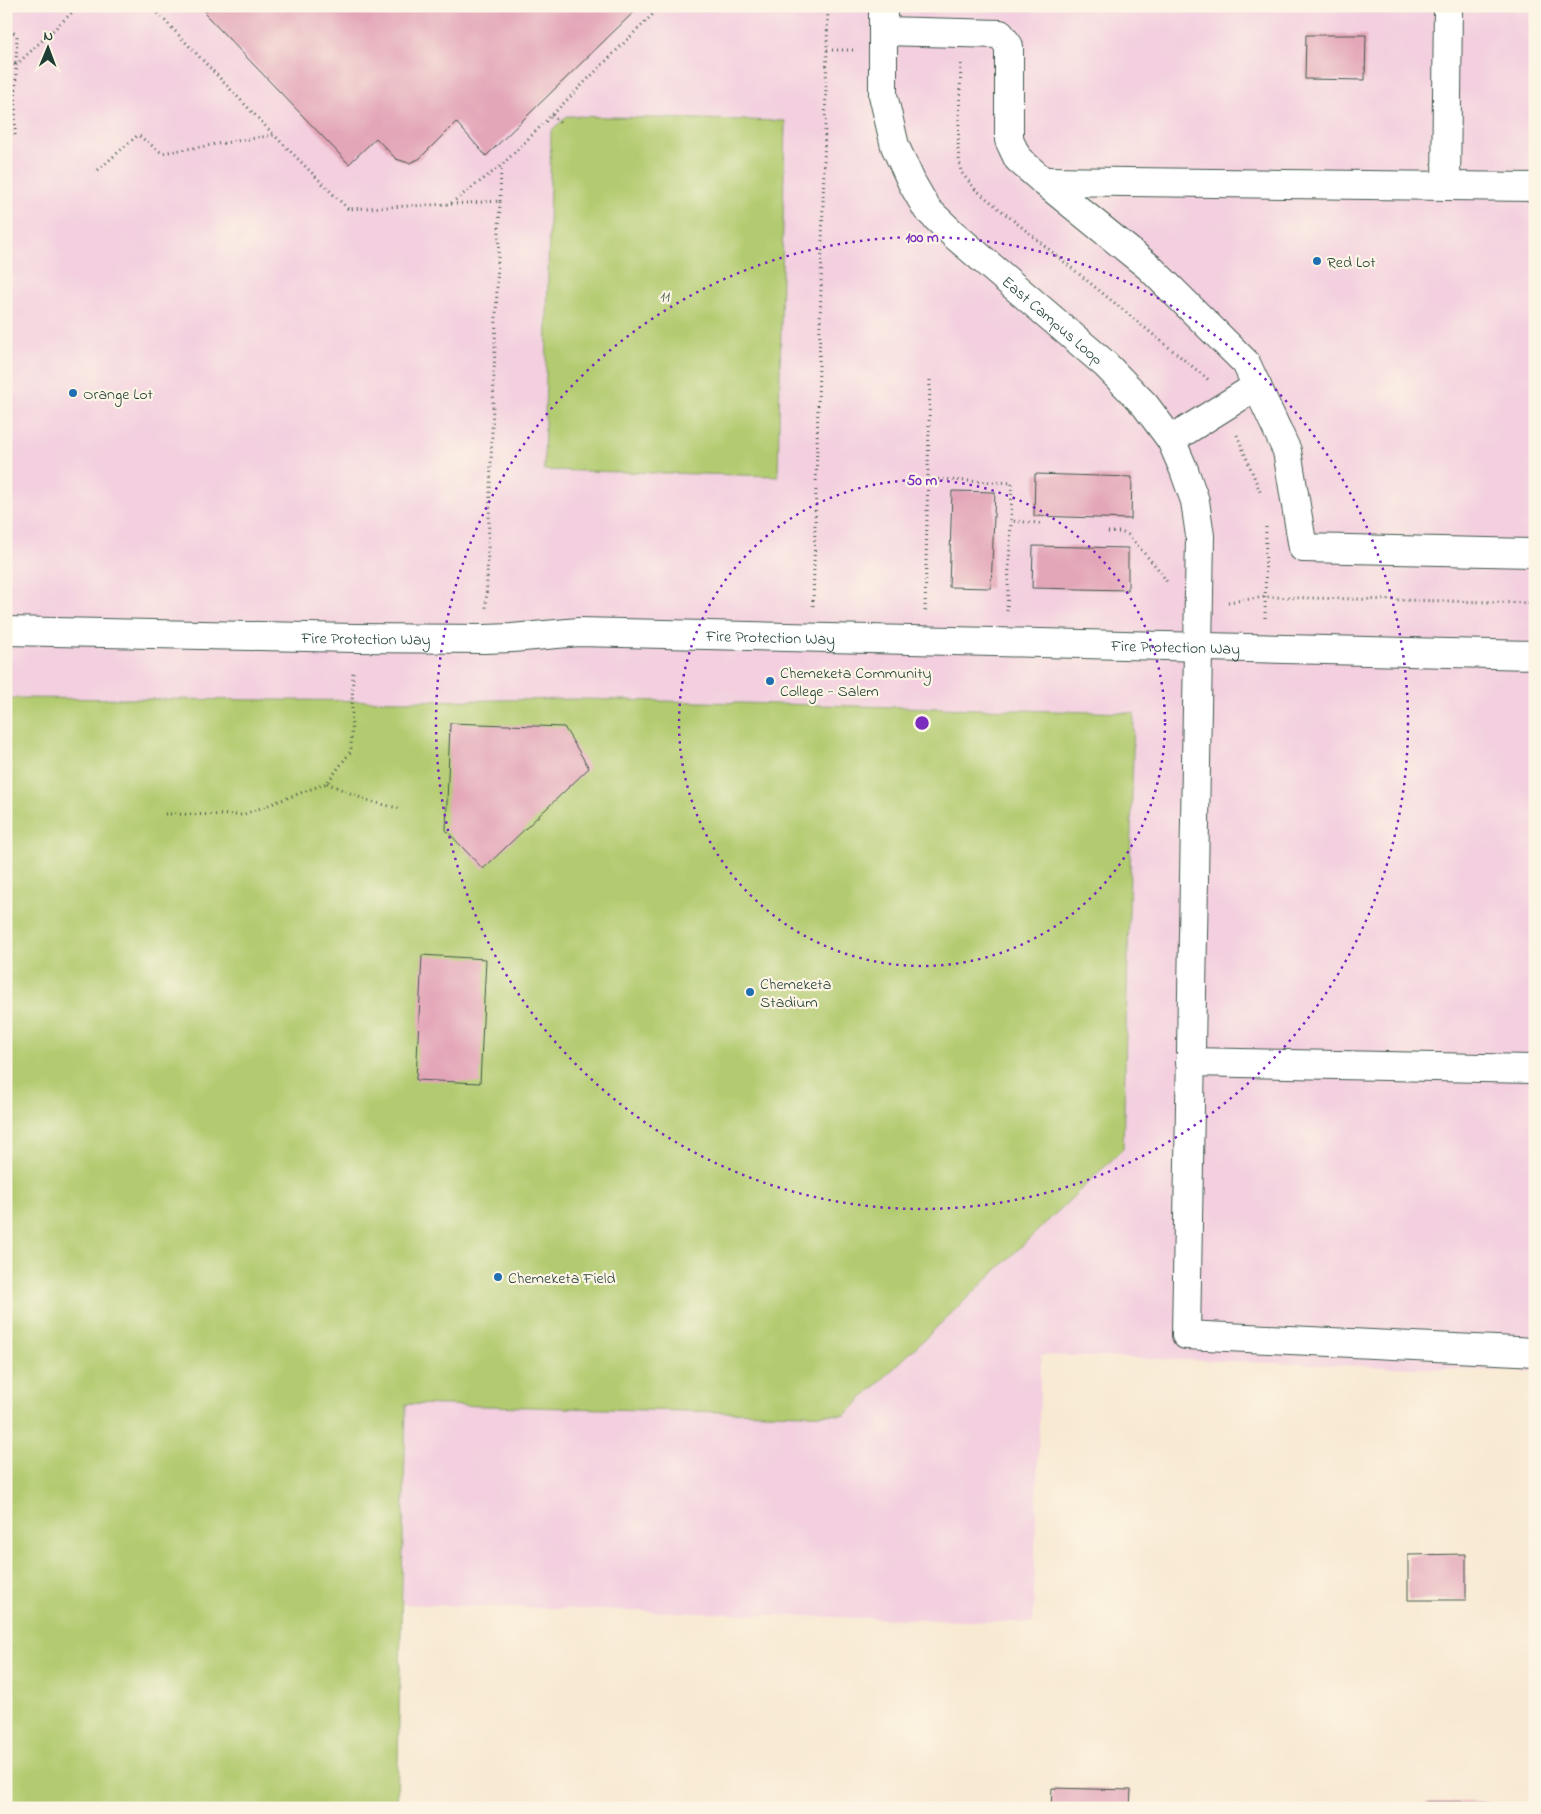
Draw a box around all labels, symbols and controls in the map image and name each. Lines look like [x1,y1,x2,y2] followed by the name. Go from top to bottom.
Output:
[22,22,72,72] north arrow
[43,26,53,47] text: N
[905,227,939,249] text: 100 m
[1327,251,1376,275] place label: Red Lot
[1311,255,1323,267] marker: Red Lot
[996,271,1108,372] street label: East Campus Loop
[660,285,670,309] park label: 11
[83,383,154,407] place label: Orange Lot
[67,387,79,399] marker: Orange Lot
[907,470,938,492] text: 50 m
[705,625,835,652] street label: Fire Protection Way
[300,627,431,653] street label: Fire Protection Way
[1110,635,1240,662] street label: Fire Protection Way
[780,662,932,704] place label: Chemeketa Community College - Salem
[764,675,776,687] marker: Chemeketa Community College - Salem
[913,714,931,732] centre of rings
[760,973,831,1015] place label: Chemeketa Stadium
[744,986,756,998] marker: Chemeketa Stadium
[508,1267,615,1291] place label: Chemeketa Field
[492,1271,504,1283] marker: Chemeketa Field

